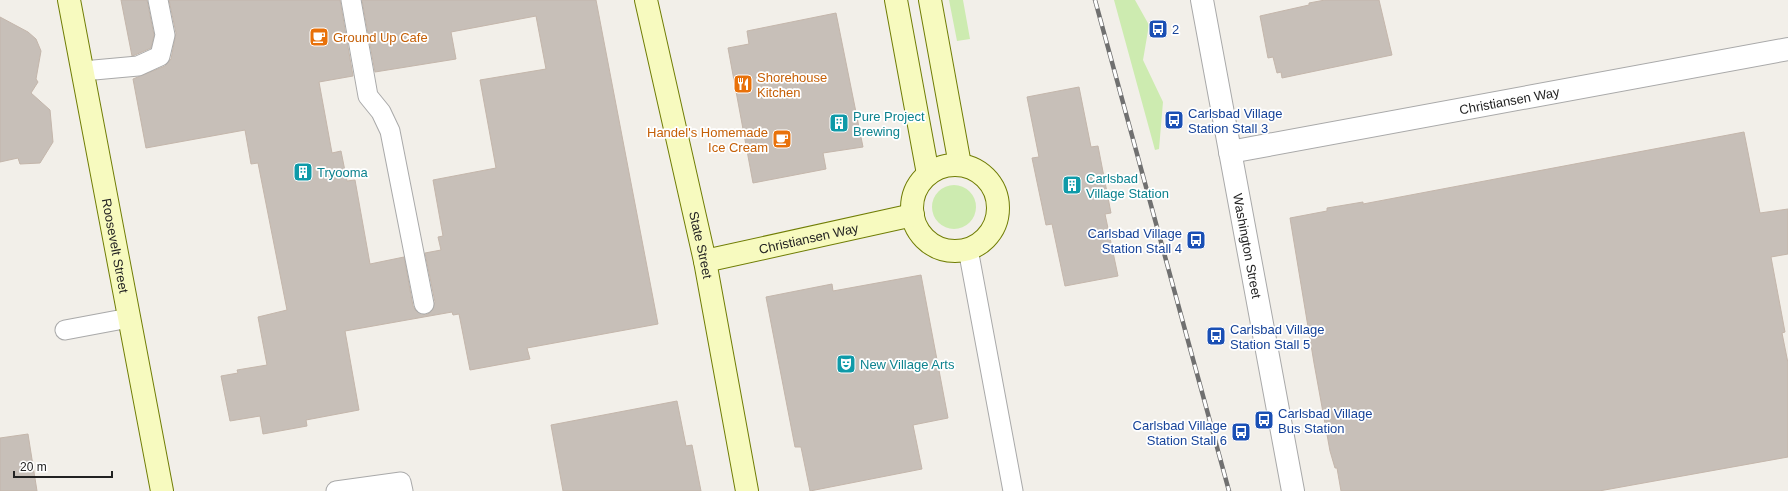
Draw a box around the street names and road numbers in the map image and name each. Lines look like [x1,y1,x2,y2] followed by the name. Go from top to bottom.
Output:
[1458,84,1561,117] street label: Christiansen Way
[1230,192,1265,300] street label: Washington Street
[99,197,132,295] street label: Roosevelt Street
[686,210,716,280] street label: State Street
[757,220,860,256] street label: Christiansen Way

